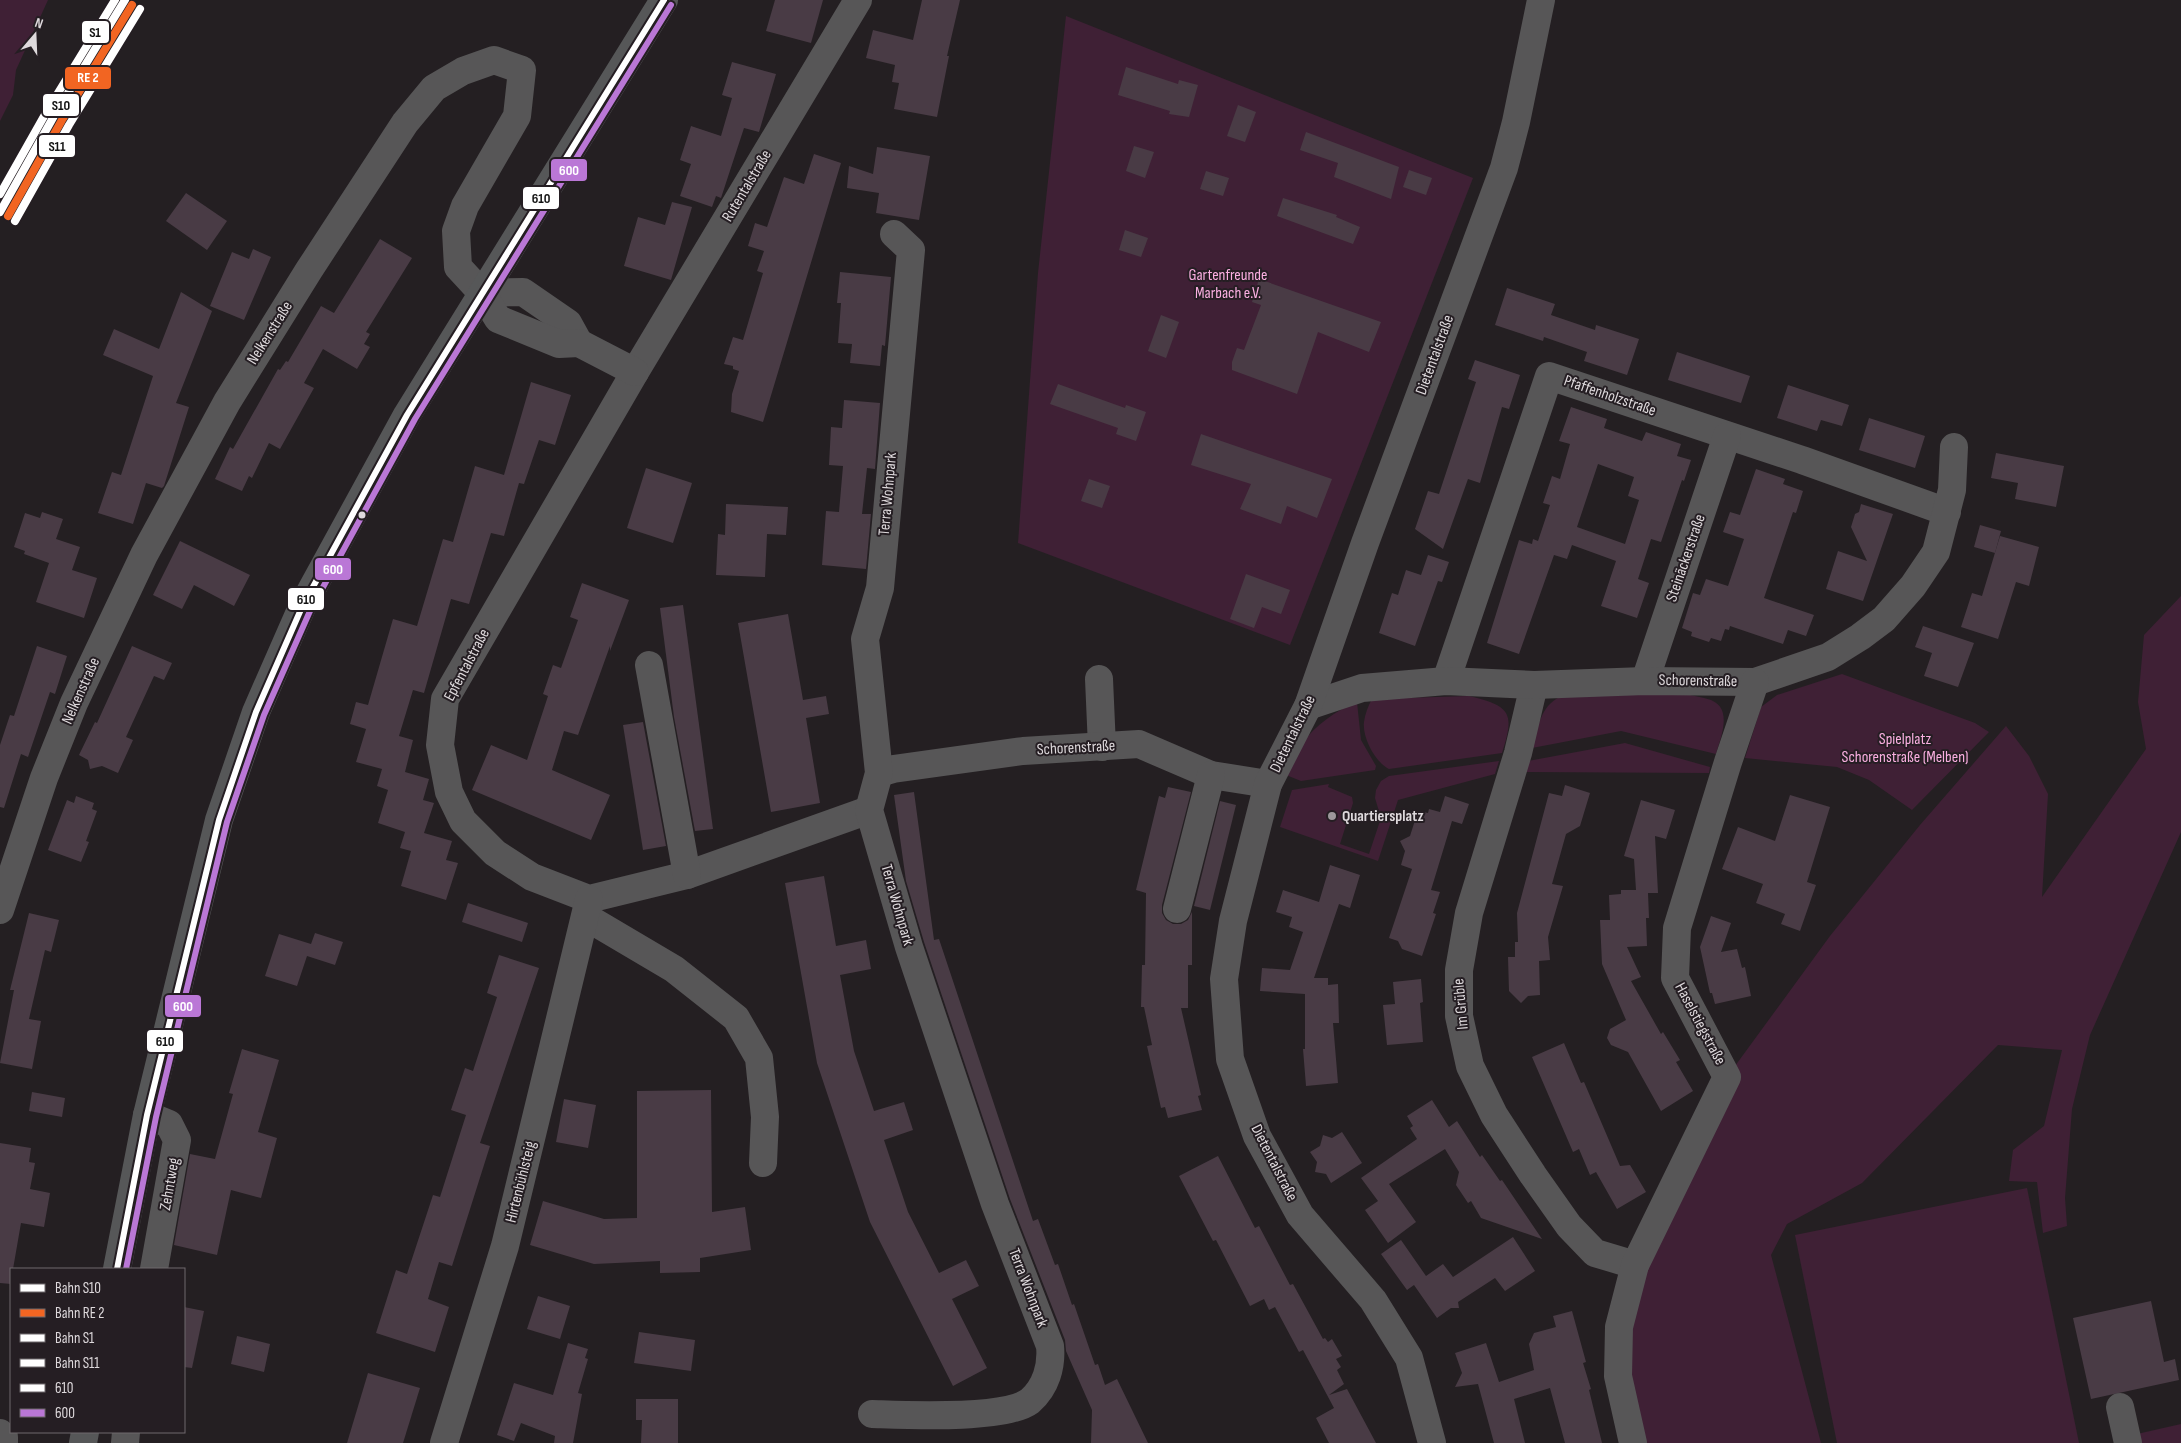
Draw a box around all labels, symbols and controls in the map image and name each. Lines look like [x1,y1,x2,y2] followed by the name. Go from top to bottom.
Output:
[10,10,60,60] north arrow
[33,14,45,32] text: N
[81,20,110,44] line badge: S1
[89,24,101,41] text: S1
[64,66,112,90] line badge: RE 2
[77,69,99,86] text: RE 2
[42,93,80,117] line badge: S10
[52,97,71,114] text: S10
[38,134,76,158] line badge: S11
[48,138,66,155] text: S11
[718,147,776,225] street label: Rutentalstraße
[550,158,588,182] line badge: 600
[559,162,579,179] text: 600
[522,186,560,210] line badge: 610
[532,190,551,207] text: 610
[1189,266,1267,303] park label: Gartenfreunde Marbach e.V.
[243,298,297,368] street label: Nelkenstraße
[1412,312,1458,398] street label: Dietentalstraße
[1561,371,1659,421] street label: Pfaffenholzstraße
[875,452,901,536] street label: Terra Wohnpark
[357,510,367,520] unlabelled marker
[1662,512,1710,604] street label: Steinäckerstraße
[314,557,352,581] line badge: 600
[323,561,343,578] text: 600
[287,587,325,611] line badge: 610
[297,591,316,608] text: 610
[440,626,494,704] street label: Epfentalstraße
[58,655,104,727] street label: Nelkenstraße
[1659,671,1737,691] street label: Schorenstraße
[1266,692,1320,776] street label: Dietentalstraße
[1842,730,1968,767] park label: Spielplatz Schorenstraße (Melben)
[1036,736,1116,760] street label: Schorenstraße
[1342,807,1424,826] place label: Quartiersplatz
[1326,810,1338,822] marker: Quartiersplatz
[876,862,918,948] street label: Terra Wohnpark
[1449,978,1473,1030] street label: Im Grüble
[1670,980,1730,1068] street label: Haselstiegstraße
[164,994,202,1018] line badge: 600
[173,998,193,1015] text: 600
[146,1029,184,1053] line badge: 610
[156,1033,175,1050] text: 610
[1247,1121,1301,1205] street label: Dietentalstraße
[502,1139,540,1225] street label: Hirtenbühlsteig
[156,1156,184,1212] street label: Zehntweg
[1004,1246,1052,1330] street label: Terra Wohnpark
[10,1268,185,1433] legend
[55,1279,101,1298] text: Bahn S10
[55,1304,104,1323] text: Bahn RE 2
[55,1329,95,1348] text: Bahn S1
[55,1354,100,1373] text: Bahn S11
[55,1379,74,1398] text: 610
[55,1404,75,1423] text: 600

